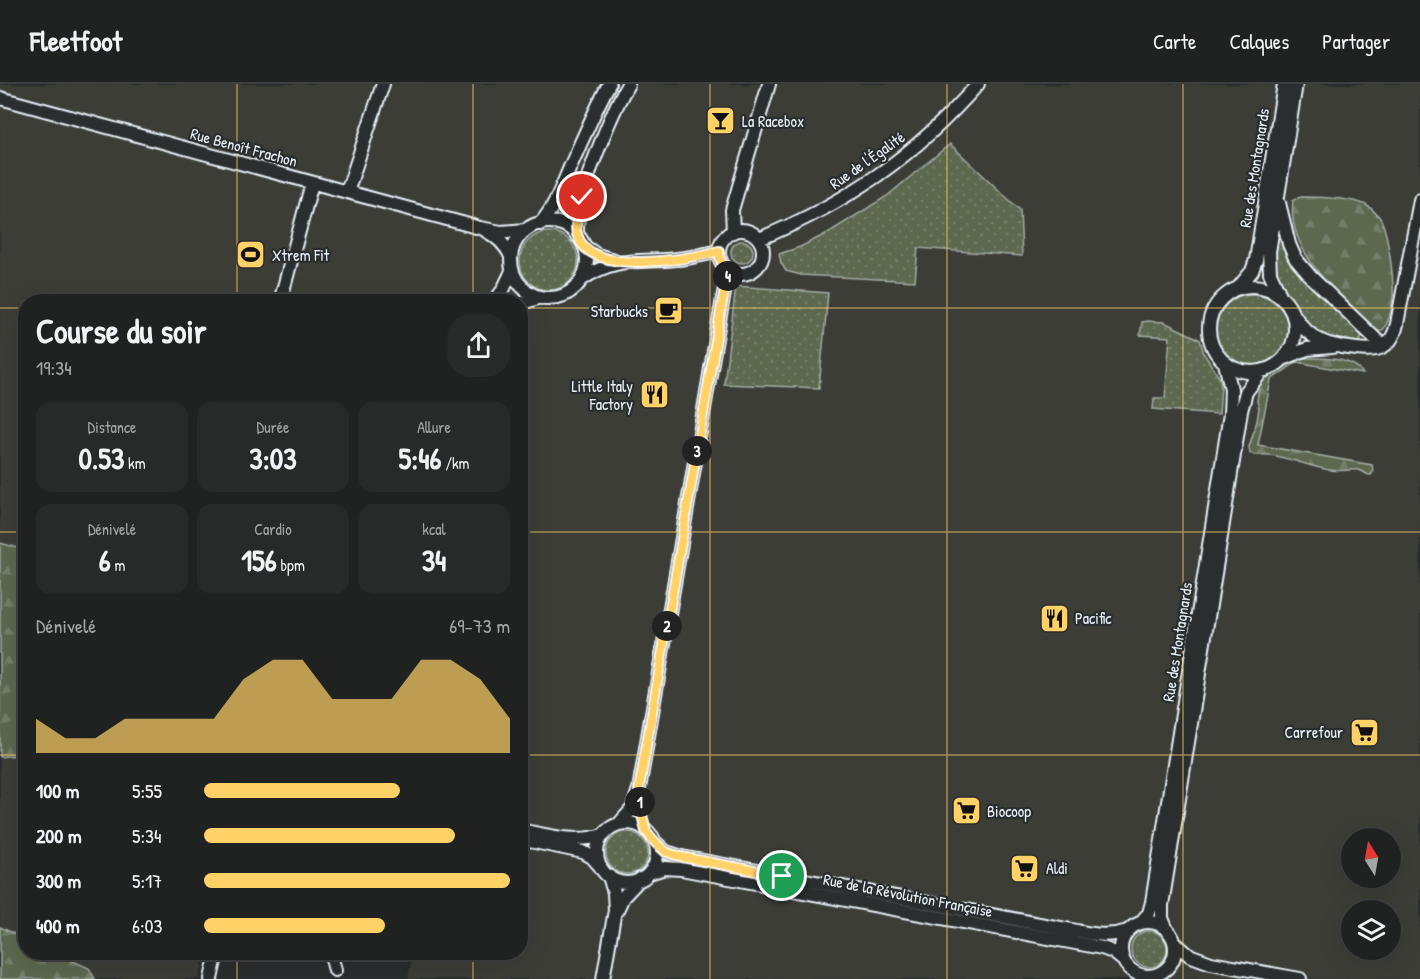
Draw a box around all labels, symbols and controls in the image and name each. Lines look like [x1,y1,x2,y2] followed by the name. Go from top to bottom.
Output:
[30,22,122,60] text: Fleetfoot
[1153,27,1196,56] text: Carte
[1229,27,1289,56] text: Calques
[1322,27,1390,56] text: Partager
[705,105,737,137] bar icon: La Racebox
[1234,107,1274,229] street label: Rue des Montagnards
[742,110,804,132] place label: La Racebox
[188,122,300,172] street label: Rue Benoît Frachon
[825,126,909,194] street label: Rue de l'Égalité
[556,171,607,222] pin
[565,180,598,213] icon: check
[235,239,267,271] sports icon: Xtrem Fit
[272,244,330,266] place label: Xtrem Fit
[713,261,743,291] pin: 4
[725,265,731,287] text: 4
[653,295,685,327] cafe icon: Starbucks
[591,300,648,322] place label: Starbucks
[36,309,206,353] text: Course du soir
[447,314,510,377] button: share
[36,354,72,381] text: 19:34
[572,375,633,415] place label: Little Italy Factory
[638,379,670,411] restaurant icon: Little Italy Factory
[88,416,136,438] text: Distance
[257,416,289,438] text: Durée
[417,416,451,438] text: Allure
[682,436,712,466] pin: 3
[78,438,124,478] text: 0.53
[249,438,297,478] text: 3:03
[399,438,441,478] text: 5:46
[693,440,701,462] text: 3
[124,452,146,474] text: km
[441,452,469,474] text: /km
[88,518,136,540] text: Dénivelé
[254,518,292,540] text: Cardio
[422,518,446,540] text: kcal
[99,540,111,580] text: 6
[241,540,277,580] text: 156
[422,540,446,580] text: 34
[111,554,125,576] text: m
[277,554,305,576] text: bpm
[1157,581,1197,703] street label: Rue des Montagnards
[1038,602,1070,634] restaurant icon: Pacific
[1075,607,1112,629] place label: Pacific
[652,611,682,641] pin: 2
[36,612,96,639] text: Dénivelé
[449,612,510,639] text: 69–73 m
[663,615,671,637] text: 2
[1348,716,1380,748] supermarket icon: Carrefour
[1285,721,1343,743] place label: Carrefour
[36,777,79,804] text: 100 m
[132,777,162,804] text: 5:55
[625,787,655,817] pin: 1
[637,791,643,813] text: 1
[950,795,982,827] supermarket icon: Biocoop
[987,800,1031,822] place label: Biocoop
[36,822,81,849] text: 200 m
[132,822,162,849] text: 5:34
[1341,828,1401,888] north arrow
[1341,828,1401,960] map controls
[756,850,807,901] pin
[1009,852,1041,884] supermarket icon: Aldi
[1046,857,1068,879] place label: Aldi
[765,859,798,892] icon: arrive
[36,867,81,894] text: 300 m
[132,867,162,894] text: 5:17
[821,868,995,922] street label: Rue de la Révolution Française
[1341,900,1401,960] button: layers
[36,912,80,939] text: 400 m
[132,912,163,939] text: 6:03

